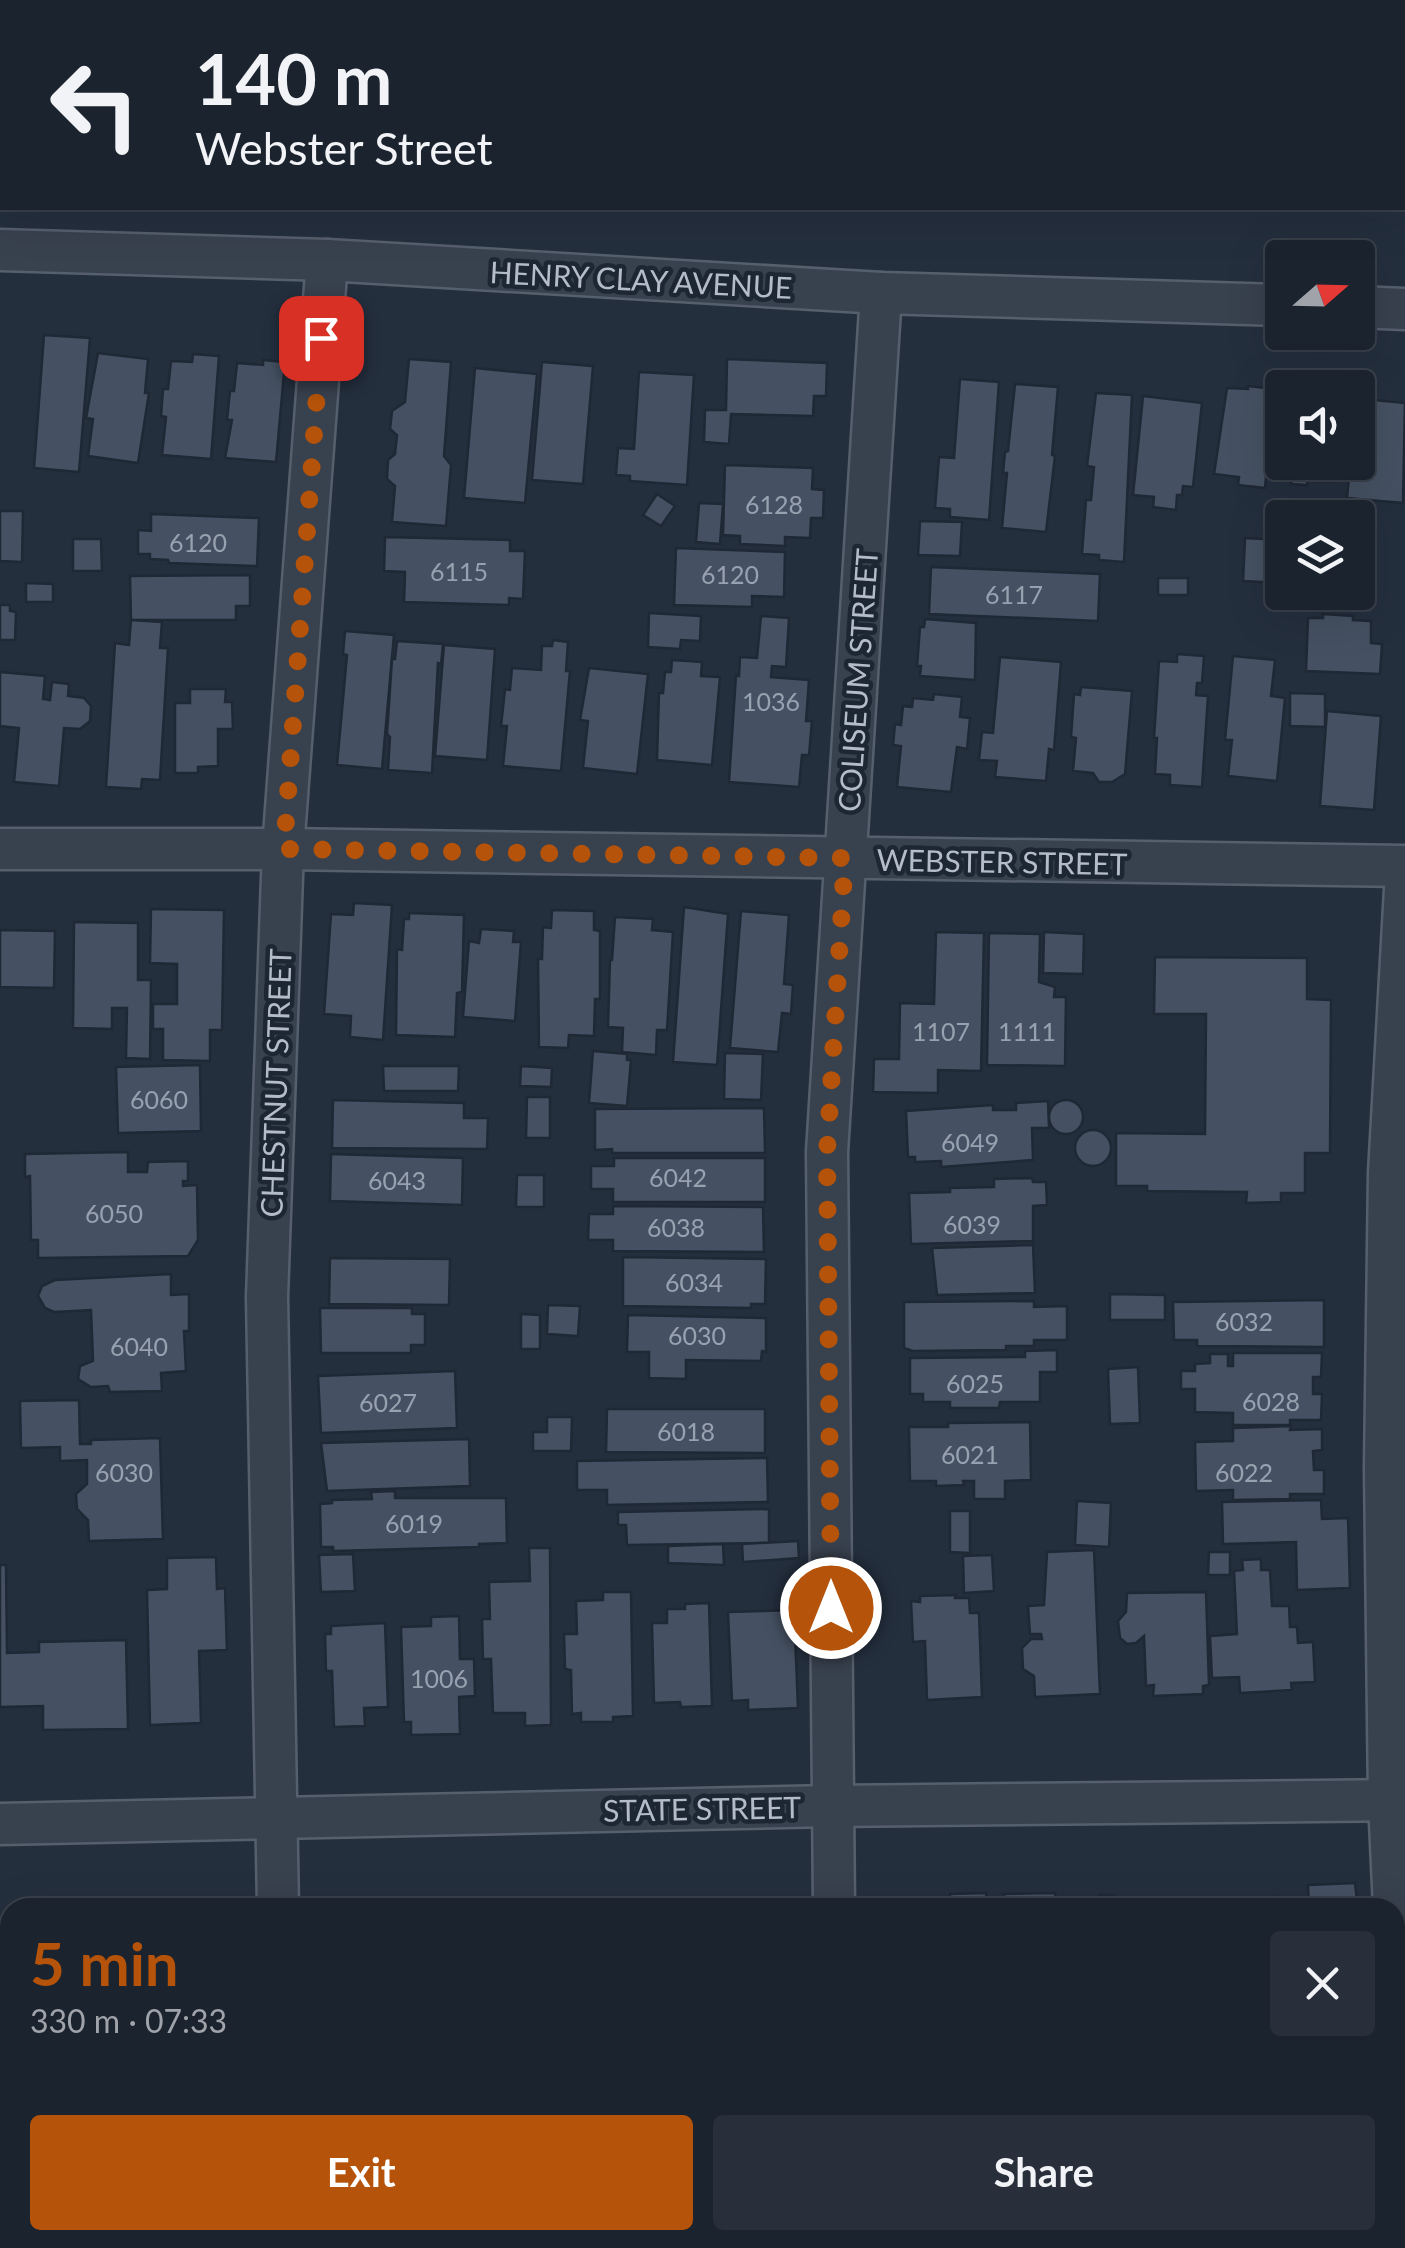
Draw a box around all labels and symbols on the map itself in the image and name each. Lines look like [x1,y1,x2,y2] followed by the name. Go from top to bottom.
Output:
[1265,240,1375,350] north arrow
[489,253,793,305] street label: HENRY CLAY AVENUE
[279,296,364,381] pin
[745,489,803,519] house number: 6128
[169,527,227,557] house number: 6120
[830,547,884,813] street label: COLISEUM STREET
[430,556,488,586] house number: 6115
[701,559,759,589] house number: 6120
[985,579,1043,609] house number: 6117
[742,686,800,716] house number: 1036
[876,841,1128,881] street label: WEBSTER STREET
[252,948,298,1218] street label: CHESTNUT STREET
[912,1016,970,1046] house number: 1107
[998,1016,1056,1046] house number: 1111
[130,1084,188,1114] house number: 6060
[941,1127,999,1157] house number: 6049
[649,1162,707,1192] house number: 6042
[368,1165,426,1195] house number: 6043
[85,1198,143,1228] house number: 6050
[943,1209,1001,1239] house number: 6039
[647,1212,705,1242] house number: 6038
[665,1267,723,1297] house number: 6034
[1215,1306,1273,1336] house number: 6032
[668,1320,726,1350] house number: 6030
[110,1331,168,1361] house number: 6040
[946,1368,1004,1398] house number: 6025
[1242,1386,1300,1416] house number: 6028
[359,1387,417,1417] house number: 6027
[657,1416,715,1446] house number: 6018
[941,1439,999,1469] house number: 6021
[95,1457,153,1487] house number: 6030
[1215,1457,1273,1487] house number: 6022
[385,1508,443,1538] house number: 6019
[779,1556,883,1660] position arrow
[410,1663,468,1693] house number: 1006
[603,1788,802,1828] street label: STATE STREET

